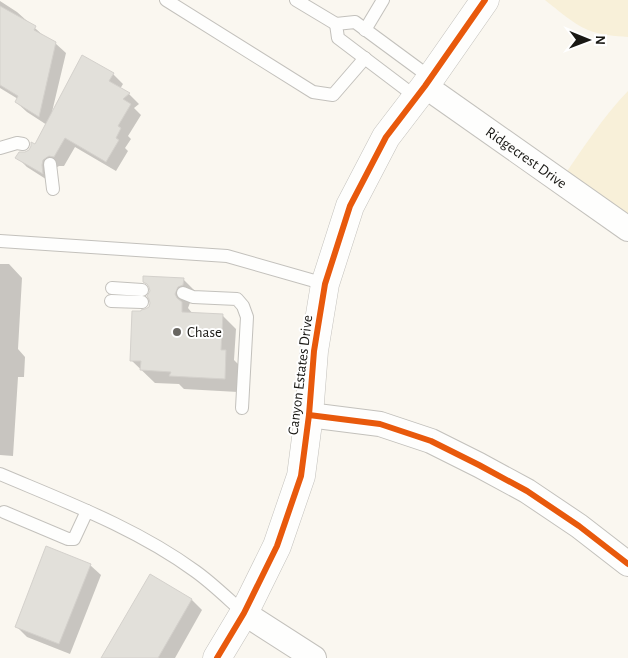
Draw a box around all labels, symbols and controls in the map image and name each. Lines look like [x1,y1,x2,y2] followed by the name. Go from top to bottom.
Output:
[563,15,613,65] north arrow
[593,35,607,45] text: N
[483,124,569,191] street label: Ridgecrest Drive
[286,314,315,436] street label: Canyon Estates Drive
[187,325,222,340] place label: Chase
[171,326,183,338] marker: Chase

